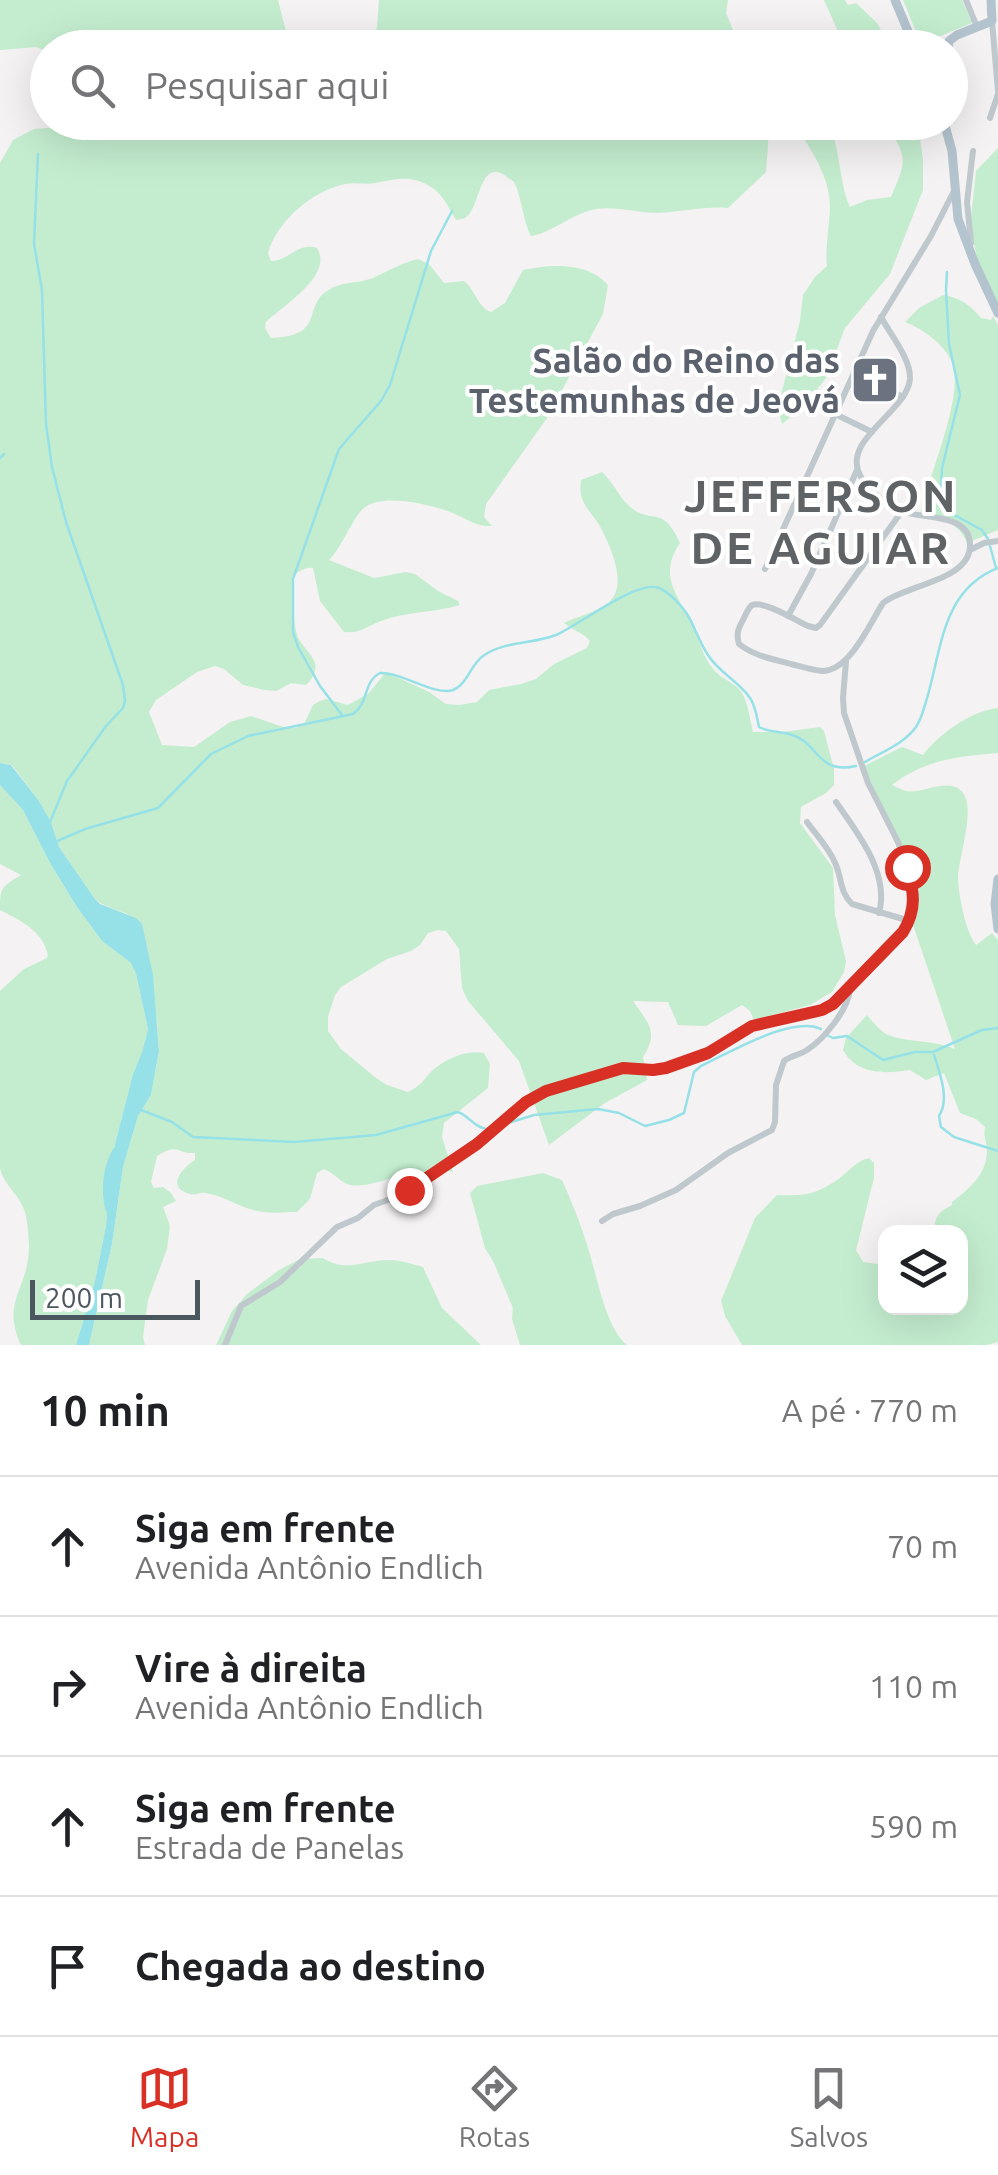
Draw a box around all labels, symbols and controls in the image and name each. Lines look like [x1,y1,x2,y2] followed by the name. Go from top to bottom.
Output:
[30,30,968,140] search box
[65,58,120,113] icon: search
[145,64,389,106] text: Pesquisar aqui
[469,340,840,420] place label: Salão do Reino das Testemunhas de Jeová
[849,354,901,406] church icon: Salão do Reino das Testemunhas de Jeová
[684,470,958,573] district label: JEFFERSON DE AGUIAR
[885,845,931,891] route start
[387,1168,433,1214] route end
[878,1225,968,1315] map controls
[878,1225,968,1315] button: layers
[30,1275,200,1320] scale bar
[45,1282,123,1313] text: 200 m
[40,1387,170,1434] text: 10 min
[782,1392,958,1428] text: A pé · 770 m
[135,1507,396,1549] text: Siga em frente
[40,1519,95,1574] icon: ahead
[887,1528,958,1564] text: 70 m
[135,1549,484,1585] text: Avenida Antônio Endlich
[135,1647,367,1689] text: Vire à direita
[40,1659,95,1714] icon: right
[869,1668,958,1704] text: 110 m
[135,1689,484,1725] text: Avenida Antônio Endlich
[135,1787,396,1829] text: Siga em frente
[40,1799,95,1854] icon: ahead
[869,1808,958,1844] text: 590 m
[135,1829,404,1865] text: Estrada de Panelas
[40,1939,95,1994] icon: arrive
[135,1945,486,1987] text: Chegada ao destino
[130,2061,199,2152] tab: Mapa
[459,2061,530,2152] tab: Rotas
[790,2061,868,2152] tab: Salvos

